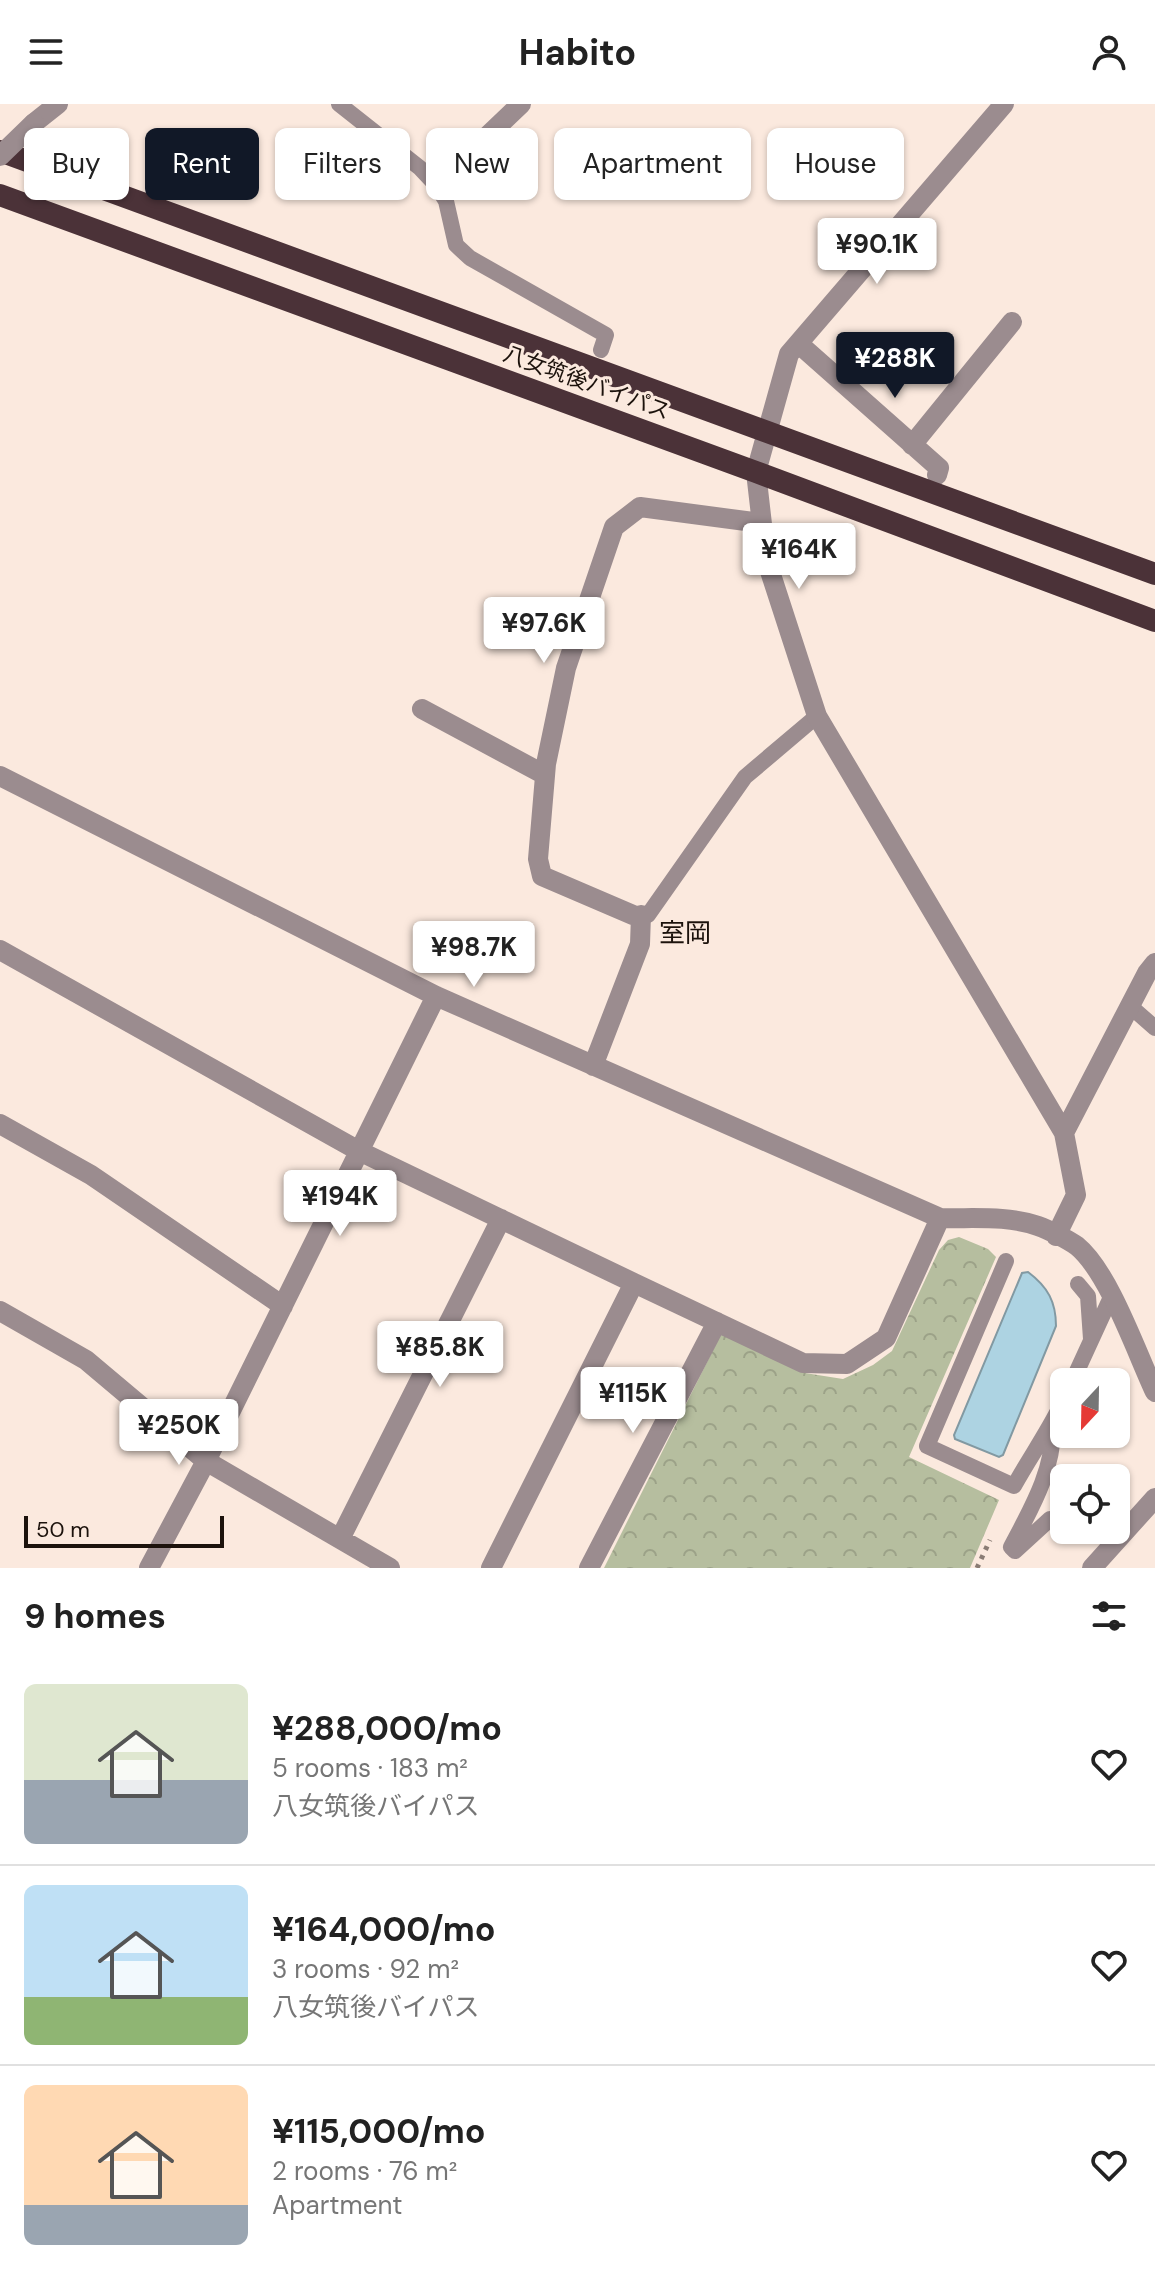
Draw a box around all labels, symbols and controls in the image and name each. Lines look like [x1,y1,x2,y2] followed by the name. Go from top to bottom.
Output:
[519,29,636,76] text: Habito
[24,30,68,74] icon: menu
[1087,30,1131,74] icon: person
[24,128,129,200] chip: Buy
[145,128,259,200] chip: Rent
[275,128,410,200] chip: Filters
[426,128,538,200] chip: New
[554,128,751,200] chip: Apartment
[767,128,904,200] chip: House
[812,218,942,286] pin: ¥90.1K
[836,227,918,261] text: ¥90.1K
[839,332,951,400] pin: ¥288K
[499,339,674,426] street label: 八女筑後バイパス
[854,341,936,375] text: ¥288K
[743,523,855,591] pin: ¥164K
[761,532,837,566] text: ¥164K
[479,597,609,665] pin: ¥97.6K
[502,606,586,640] text: ¥97.6K
[659,916,711,950] district label: 室岡
[409,921,539,989] pin: ¥98.7K
[431,930,517,964] text: ¥98.7K
[284,1170,396,1238] pin: ¥194K
[302,1179,378,1213] text: ¥194K
[375,1321,505,1389] pin: ¥85.8K
[395,1330,485,1364] text: ¥85.8K
[577,1367,689,1435] pin: ¥115K
[1050,1368,1130,1448] north arrow
[1050,1368,1130,1544] map controls
[599,1376,667,1410] text: ¥115K
[123,1399,235,1467] pin: ¥250K
[137,1408,221,1442] text: ¥250K
[1050,1464,1130,1544] button: locate
[24,1512,224,1548] scale bar
[36,1515,90,1544] text: 50 m
[24,1594,166,1639] text: 9 homes
[1087,1594,1131,1638] icon: filters
[272,1706,502,1751] text: ¥288,000/mo
[88,1716,184,1812] icon: home
[1087,1742,1131,1786] icon: heart
[272,1751,468,1785] text: 5 rooms · 183 m²
[272,1789,479,1823] text: 八女筑後バイパス
[272,1907,496,1952] text: ¥164,000/mo
[88,1917,184,2013] icon: home
[1087,1943,1131,1987] icon: heart
[272,1952,459,1986] text: 3 rooms · 92 m²
[272,1990,479,2024] text: 八女筑後バイパス
[272,2109,485,2154] text: ¥115,000/mo
[88,2117,184,2213] icon: home
[1087,2143,1131,2187] icon: heart
[272,2154,457,2188] text: 2 rooms · 76 m²
[272,2188,403,2222] text: Apartment

